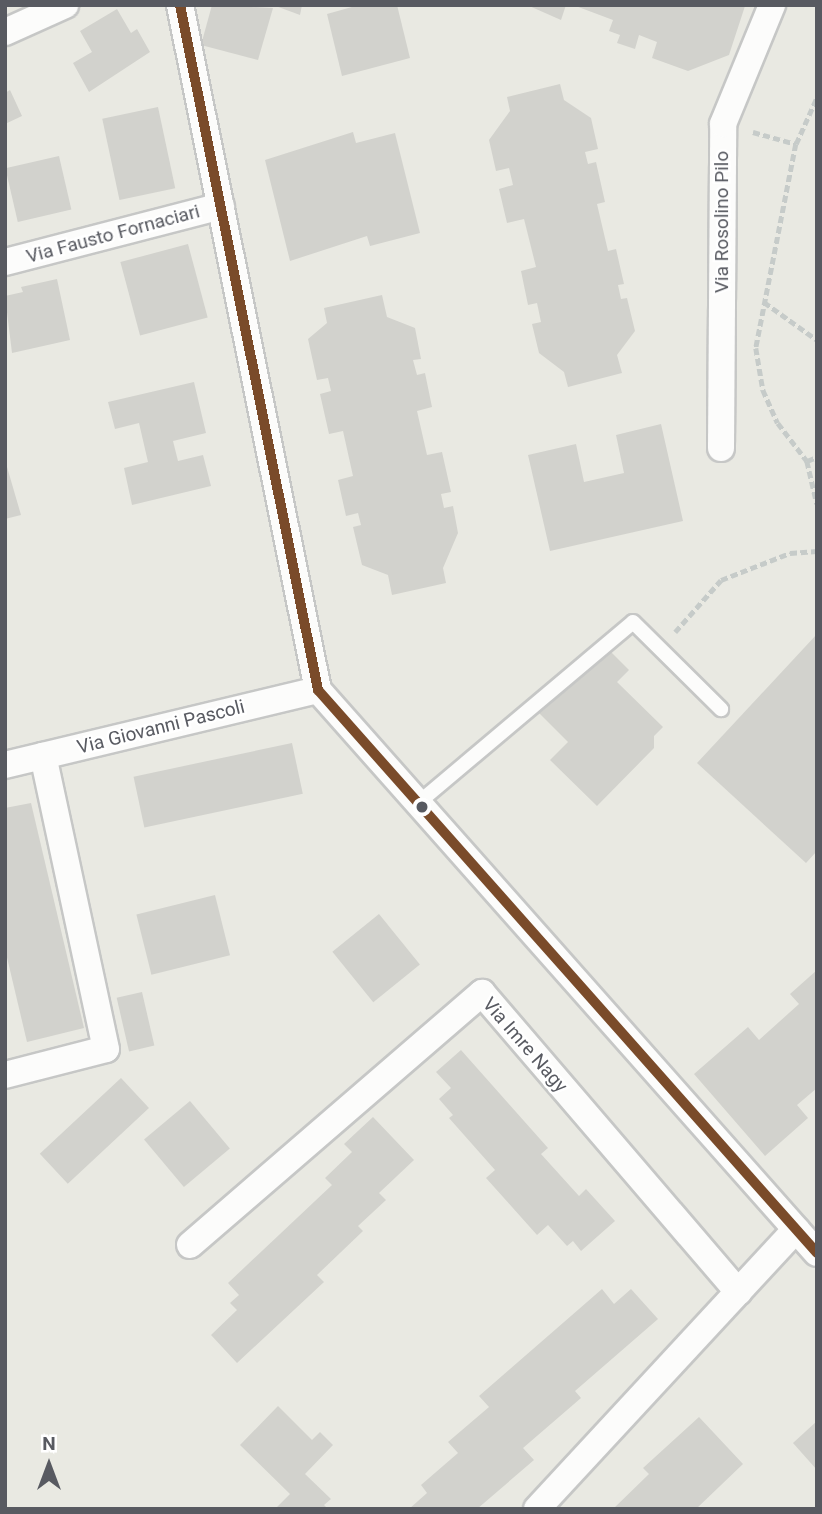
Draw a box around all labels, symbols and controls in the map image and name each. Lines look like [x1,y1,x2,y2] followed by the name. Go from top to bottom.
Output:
[711,151,733,293] street label: Via Rosolino Pilo
[24,200,202,268] street label: Via Fausto Fornaciari
[75,695,247,759] street label: Via Giovanni Pascoli
[415,800,429,814] unlabelled marker
[478,993,572,1097] street label: Via Imre Nagy
[14,1430,84,1500] north arrow
[42,1432,56,1455] text: N

